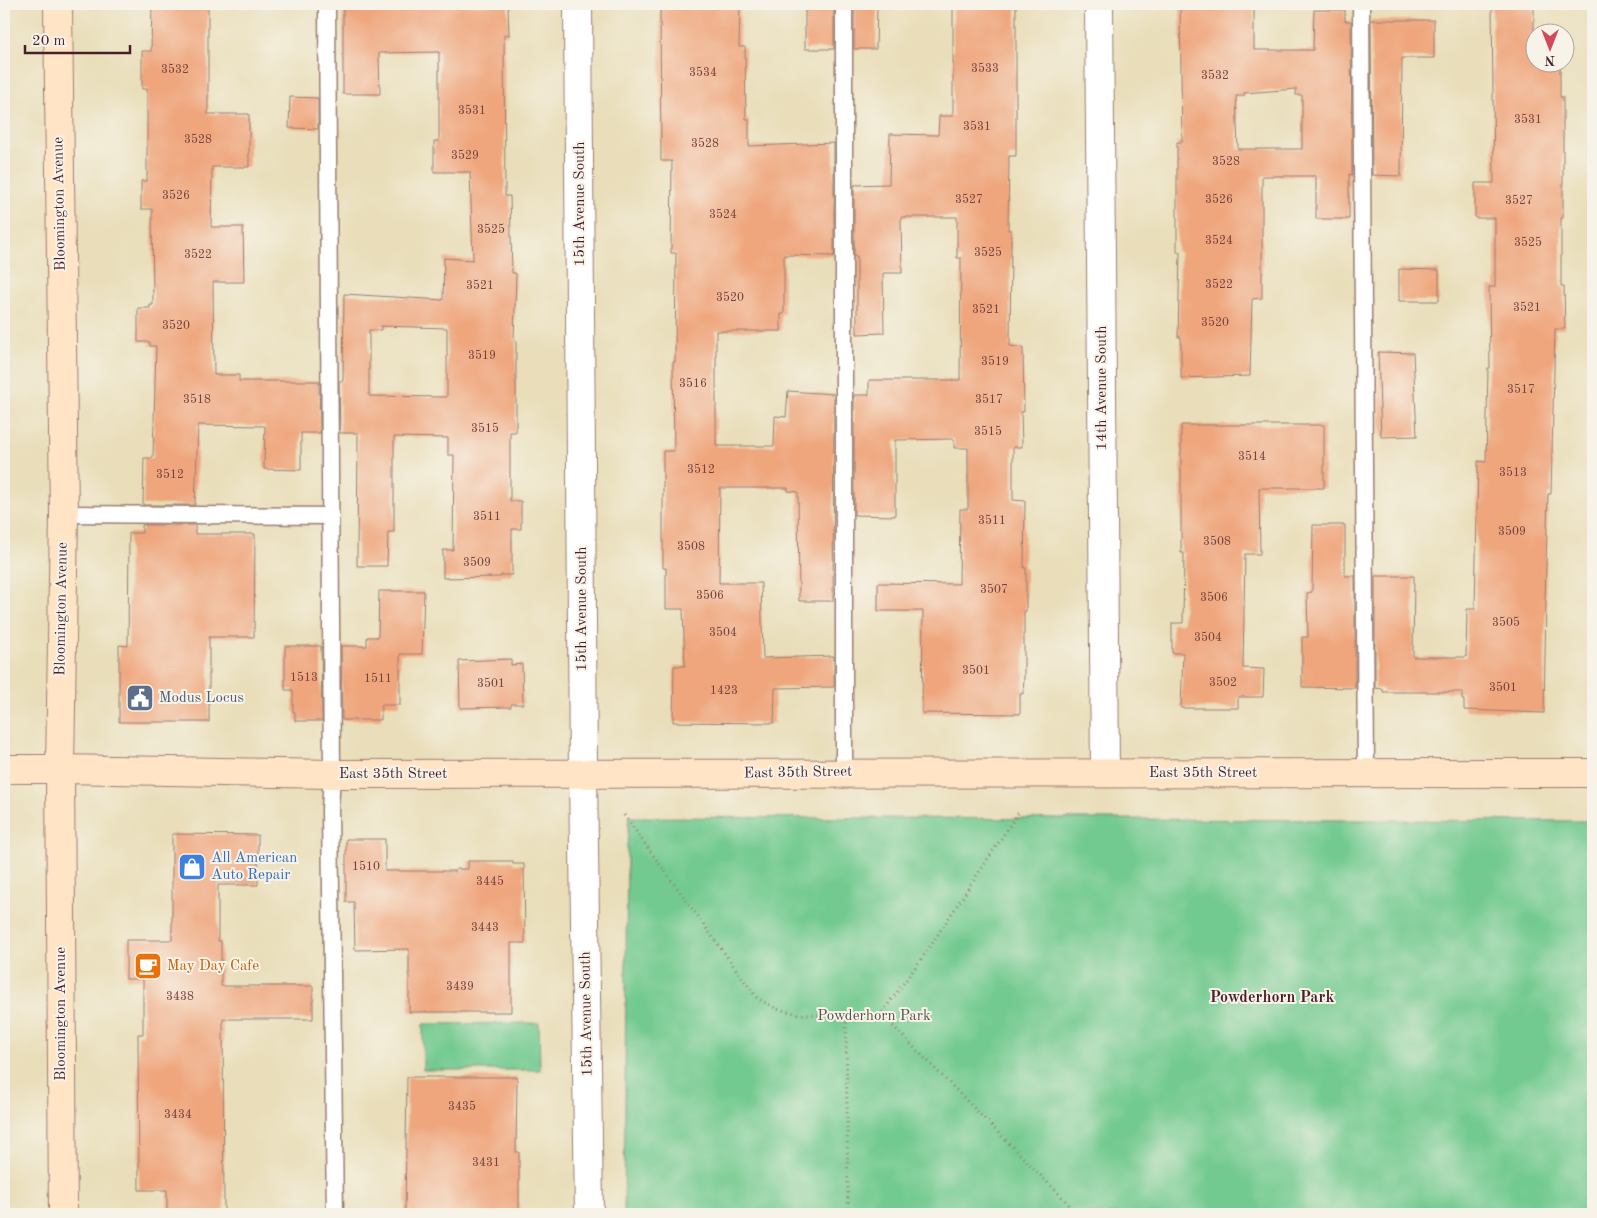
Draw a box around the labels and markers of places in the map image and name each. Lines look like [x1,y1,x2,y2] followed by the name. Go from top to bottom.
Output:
[125,683,155,713] public building icon: Modus Locus
[159,691,244,706] place label: Modus Locus
[211,851,297,883] place label: All American Auto Repair
[177,852,207,882] shop icon: All American Auto Repair
[133,951,163,981] cafe icon: May Day Cafe
[167,959,259,974] place label: May Day Cafe

